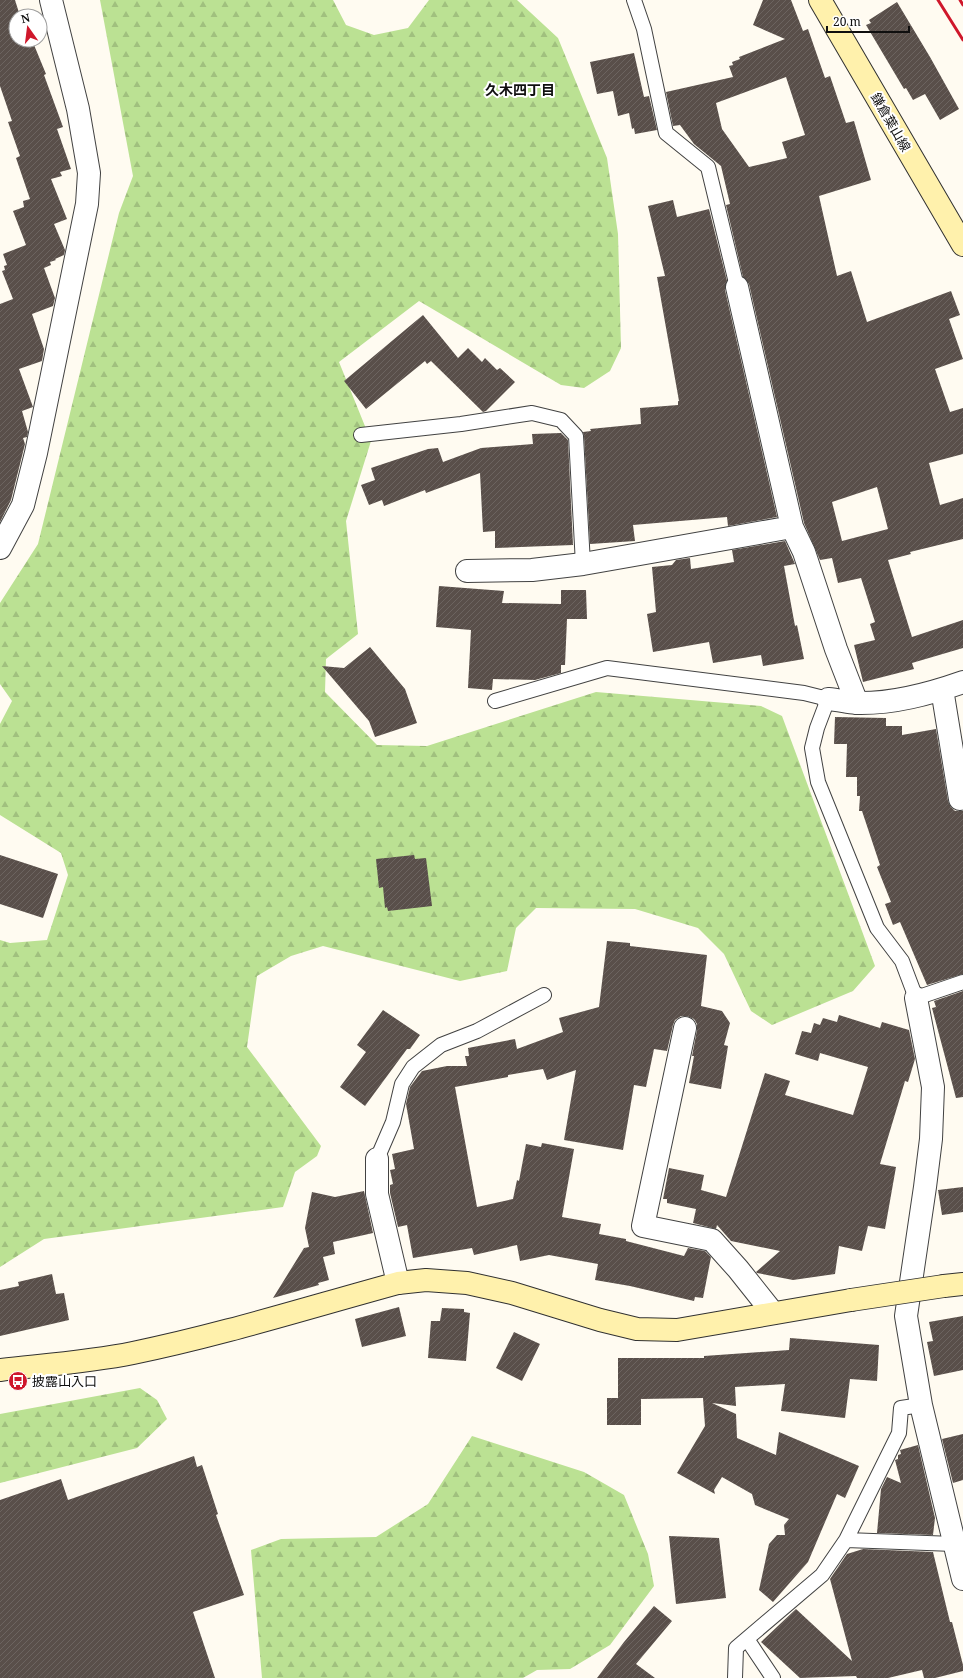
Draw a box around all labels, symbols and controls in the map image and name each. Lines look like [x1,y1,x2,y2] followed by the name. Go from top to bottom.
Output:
[8,8,48,48] north arrow
[827,8,909,34] scale bar
[19,9,32,26] text: N
[833,13,861,30] text: 20 m
[485,80,555,99] district label: 久木四丁目
[867,89,915,155] street label: 鎌倉葉山線
[7,1370,29,1392] bus stop icon: 披露山入口
[32,1372,97,1390] place label: 披露山入口

